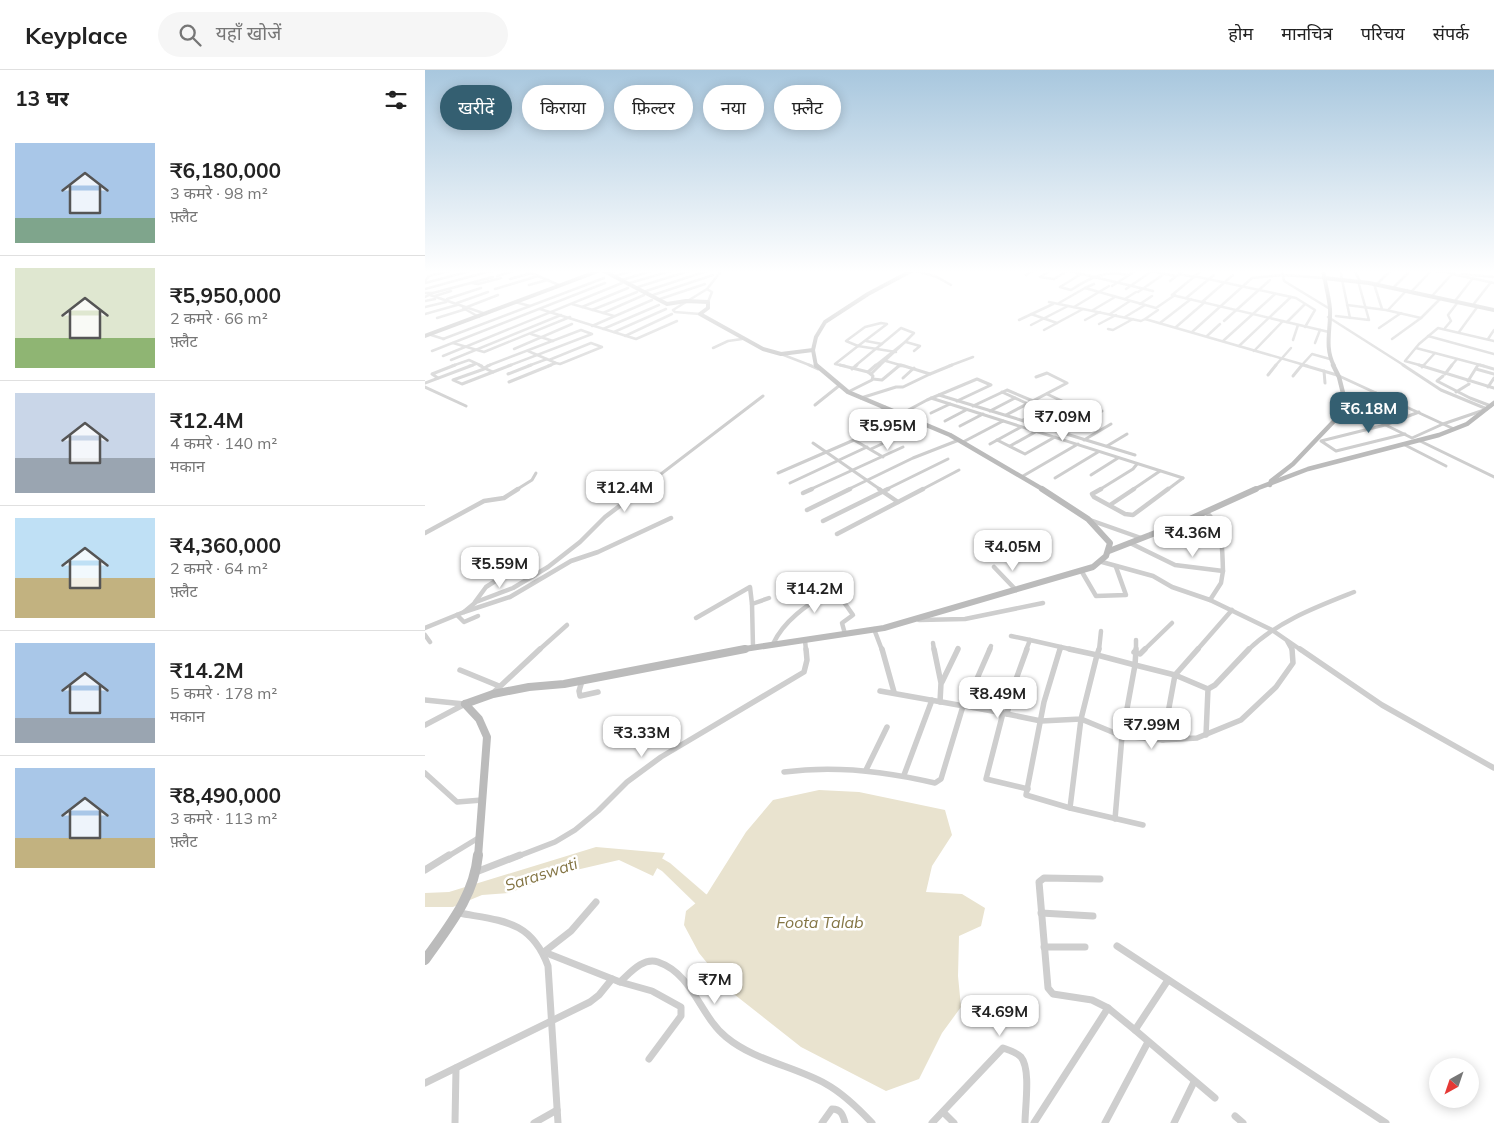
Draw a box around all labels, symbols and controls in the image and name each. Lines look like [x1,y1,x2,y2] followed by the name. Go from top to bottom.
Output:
[158,12,508,57] search box
[25,20,128,50] text: Keyplace
[176,21,204,49] icon: search
[216,21,281,45] text: यहाँ खोजें
[1228,22,1253,45] text: होम
[1281,22,1333,45] text: मानचित्र
[1361,22,1405,45] text: परिचय
[1433,22,1469,45] text: संपर्क
[15,85,69,111] text: 13 घर
[440,85,512,130] chip: खरीदें
[522,85,604,130] chip: किराया
[614,85,693,130] chip: फ़िल्टर
[703,85,764,130] chip: नया
[774,85,841,130] chip: फ़्लैट
[382,86,410,114] icon: filters
[170,157,281,183] text: ₹6,180,000
[55,163,115,223] icon: home
[170,183,268,203] text: 3 कमरे · 98 m²
[170,206,198,226] text: फ़्लैट
[170,282,281,308] text: ₹5,950,000
[55,288,115,348] icon: home
[170,308,268,328] text: 2 कमरे · 66 m²
[170,331,198,351] text: फ़्लैट
[1328,392,1410,434] pin: ₹6.18M
[1341,398,1397,418] text: ₹6.18M
[1022,400,1104,442] pin: ₹7.09M
[1035,406,1091,426] text: ₹7.09M
[170,407,244,433] text: ₹12.4M
[847,408,929,451] pin: ₹5.95M
[55,413,115,473] icon: home
[860,415,916,435] text: ₹5.95M
[170,433,277,453] text: 4 कमरे · 140 m²
[170,456,205,476] text: मकान
[584,470,666,513] pin: ₹12.4M
[597,477,653,497] text: ₹12.4M
[1152,516,1234,558] pin: ₹4.36M
[1165,522,1221,542] text: ₹4.36M
[972,530,1054,572] pin: ₹4.05M
[170,532,281,558] text: ₹4,360,000
[985,536,1041,556] text: ₹4.05M
[55,538,115,598] icon: home
[459,546,541,589] pin: ₹5.59M
[472,553,528,573] text: ₹5.59M
[170,558,268,578] text: 2 कमरे · 64 m²
[774,572,856,614] pin: ₹14.2M
[787,578,843,598] text: ₹14.2M
[170,581,198,601] text: फ़्लैट
[170,657,244,683] text: ₹14.2M
[55,663,115,723] icon: home
[957,676,1039,719] pin: ₹8.49M
[170,683,277,703] text: 5 कमरे · 178 m²
[970,683,1026,703] text: ₹8.49M
[170,706,205,726] text: मकान
[1111,708,1193,750] pin: ₹7.99M
[1124,714,1180,734] text: ₹7.99M
[601,716,683,758] pin: ₹3.33M
[614,722,670,742] text: ₹3.33M
[170,782,281,808] text: ₹8,490,000
[55,788,115,848] icon: home
[170,808,277,828] text: 3 कमरे · 113 m²
[170,831,198,851] text: फ़्लैट
[502,853,580,895] water label: Saraswati
[776,912,864,932] water label: Foota Talab
[691,962,739,1005] pin: ₹7M
[698,969,732,989] text: ₹7M
[959,994,1041,1037] pin: ₹4.69M
[972,1001,1028,1021] text: ₹4.69M
[1429,1058,1479,1108] north arrow
[1429,1058,1479,1108] map controls

